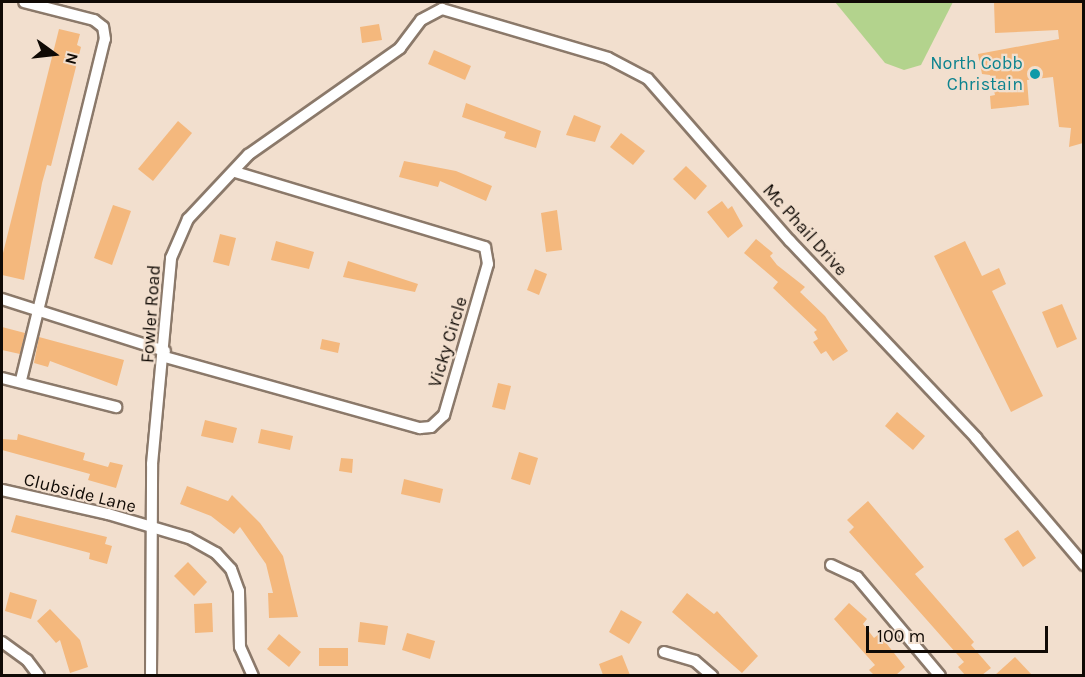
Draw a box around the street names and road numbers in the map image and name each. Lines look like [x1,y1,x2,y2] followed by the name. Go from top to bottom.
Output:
[758,180,852,280] street label: Mc Phail Drive
[137,264,165,364] street label: Fowler Road
[424,294,472,390] street label: Vicky Circle
[22,469,138,517] street label: Clubside Lane

